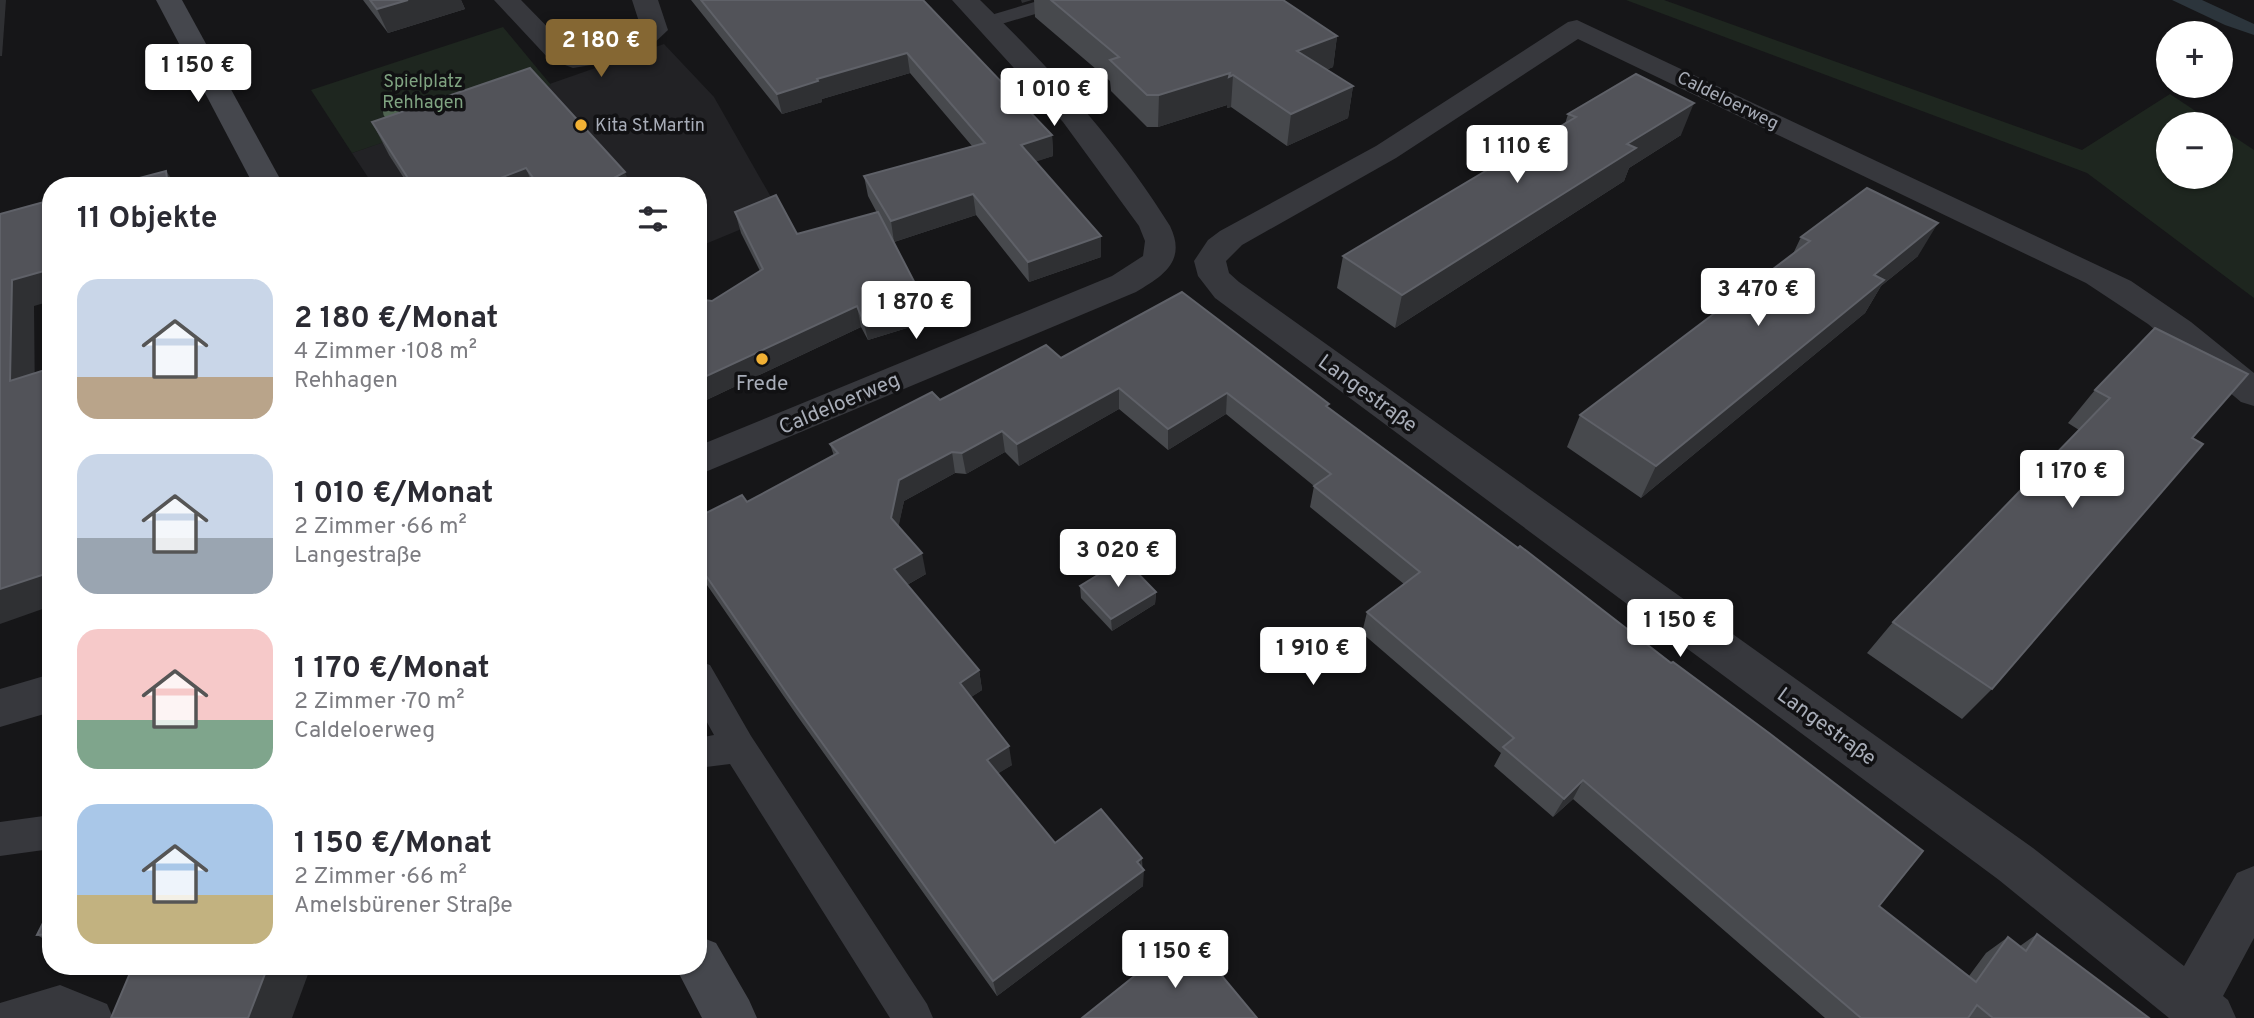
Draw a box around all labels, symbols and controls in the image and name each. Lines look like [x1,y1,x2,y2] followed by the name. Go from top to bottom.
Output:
[536,20,666,79] pin: 2 180 €
[2156,21,2233,189] map controls
[2156,21,2233,98] button: +
[562,27,640,56] text: 2 180 €
[133,44,263,104] pin: 1 150 €
[161,52,235,81] text: 1 150 €
[1673,67,1782,136] street label: Caldeloerweg
[989,68,1119,128] pin: 1 010 €
[382,71,464,115] park label: Spielplatz Rehhagen
[1017,76,1091,105] text: 1 010 €
[2156,112,2233,189] button: −
[595,115,705,138] place label: Kita St.Martin
[573,117,589,133] marker: Kita St.Martin
[1452,125,1582,185] pin: 1 110 €
[1483,133,1551,162] text: 1 110 €
[634,200,672,238] icon: filters
[77,201,218,238] text: 11 Objekte
[1693,268,1823,328] pin: 3 470 €
[1717,276,1799,305] text: 3 470 €
[851,282,981,341] pin: 1 870 €
[878,289,954,318] text: 1 870 €
[294,301,498,338] text: 2 180 €/Monat
[133,307,217,391] icon: home
[294,338,477,367] text: 4 Zimmer · 108 m²
[1312,349,1422,439] street label: Langestraße
[754,351,770,367] marker: Frede
[294,367,398,396] text: Rehhagen
[775,367,904,442] street label: Caldeloerweg
[736,371,788,398] place label: Frede
[2007,450,2137,510] pin: 1 170 €
[2036,458,2108,487] text: 1 170 €
[294,476,493,513] text: 1 010 €/Monat
[133,482,217,566] icon: home
[294,513,467,542] text: 2 Zimmer · 66 m²
[1053,530,1183,589] pin: 3 020 €
[1076,537,1160,566] text: 3 020 €
[294,542,422,571] text: Langestraße
[1615,600,1745,659] pin: 1 150 €
[1643,607,1717,636] text: 1 150 €
[1248,628,1378,687] pin: 1 910 €
[1276,635,1350,664] text: 1 910 €
[294,651,490,688] text: 1 170 €/Monat
[133,657,217,741] icon: home
[1771,682,1881,772] street label: Langestraße
[294,688,465,717] text: 2 Zimmer · 70 m²
[294,717,435,746] text: Caldeloerweg
[294,826,492,863] text: 1 150 €/Monat
[133,832,217,916] icon: home
[294,863,467,892] text: 2 Zimmer · 66 m²
[294,892,513,921] text: Amelsbürener Straße
[1110,930,1240,990] pin: 1 150 €
[1138,938,1212,967] text: 1 150 €

